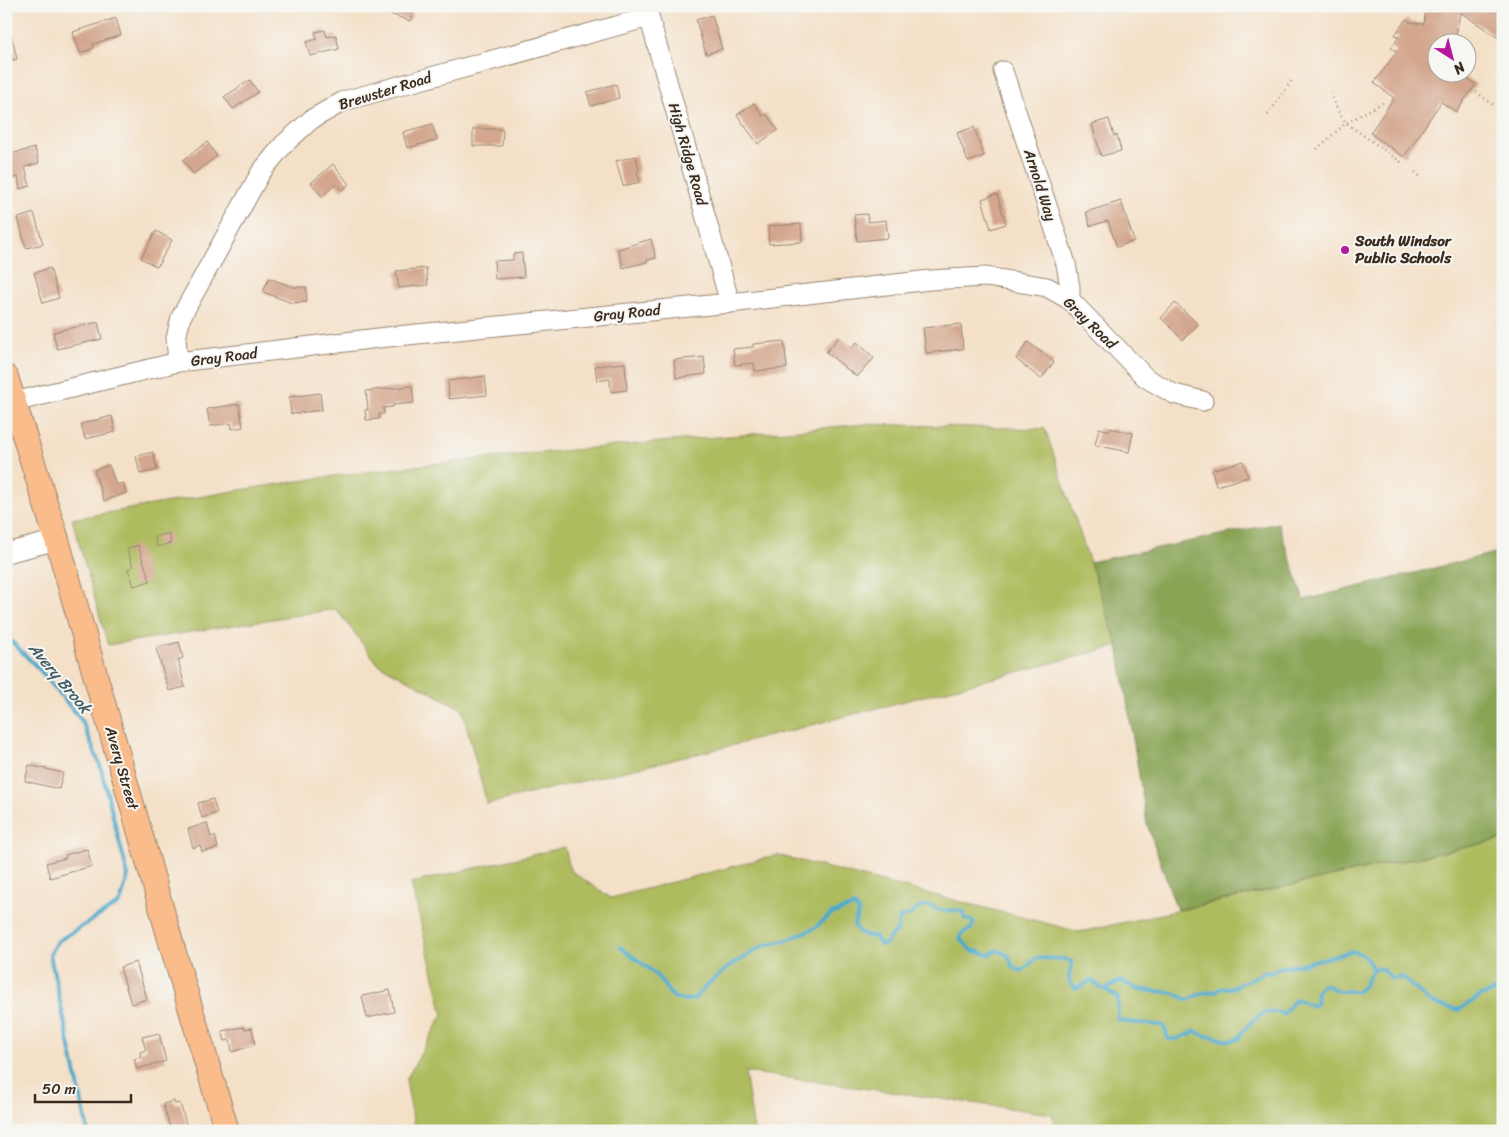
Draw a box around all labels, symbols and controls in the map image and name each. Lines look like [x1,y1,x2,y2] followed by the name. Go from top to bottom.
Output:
[1426,32,1476,82] north arrow
[1448,55,1471,81] text: N
[335,64,436,117] street label: Brewster Road
[661,99,715,210] street label: High Ridge Road
[1016,145,1064,225] street label: Arnold Way
[1354,228,1453,271] place label: South Windsor Public Schools
[1339,244,1351,256] marker: South Windsor Public Schools
[1057,290,1124,356] street label: Gray Road
[592,296,663,329] street label: Gray Road
[189,340,260,374] street label: Gray Road
[21,635,100,722] water label: Avery Brook
[97,722,147,814] street label: Avery Street
[35,1072,131,1104] scale bar
[42,1076,77,1102] text: 50 m

